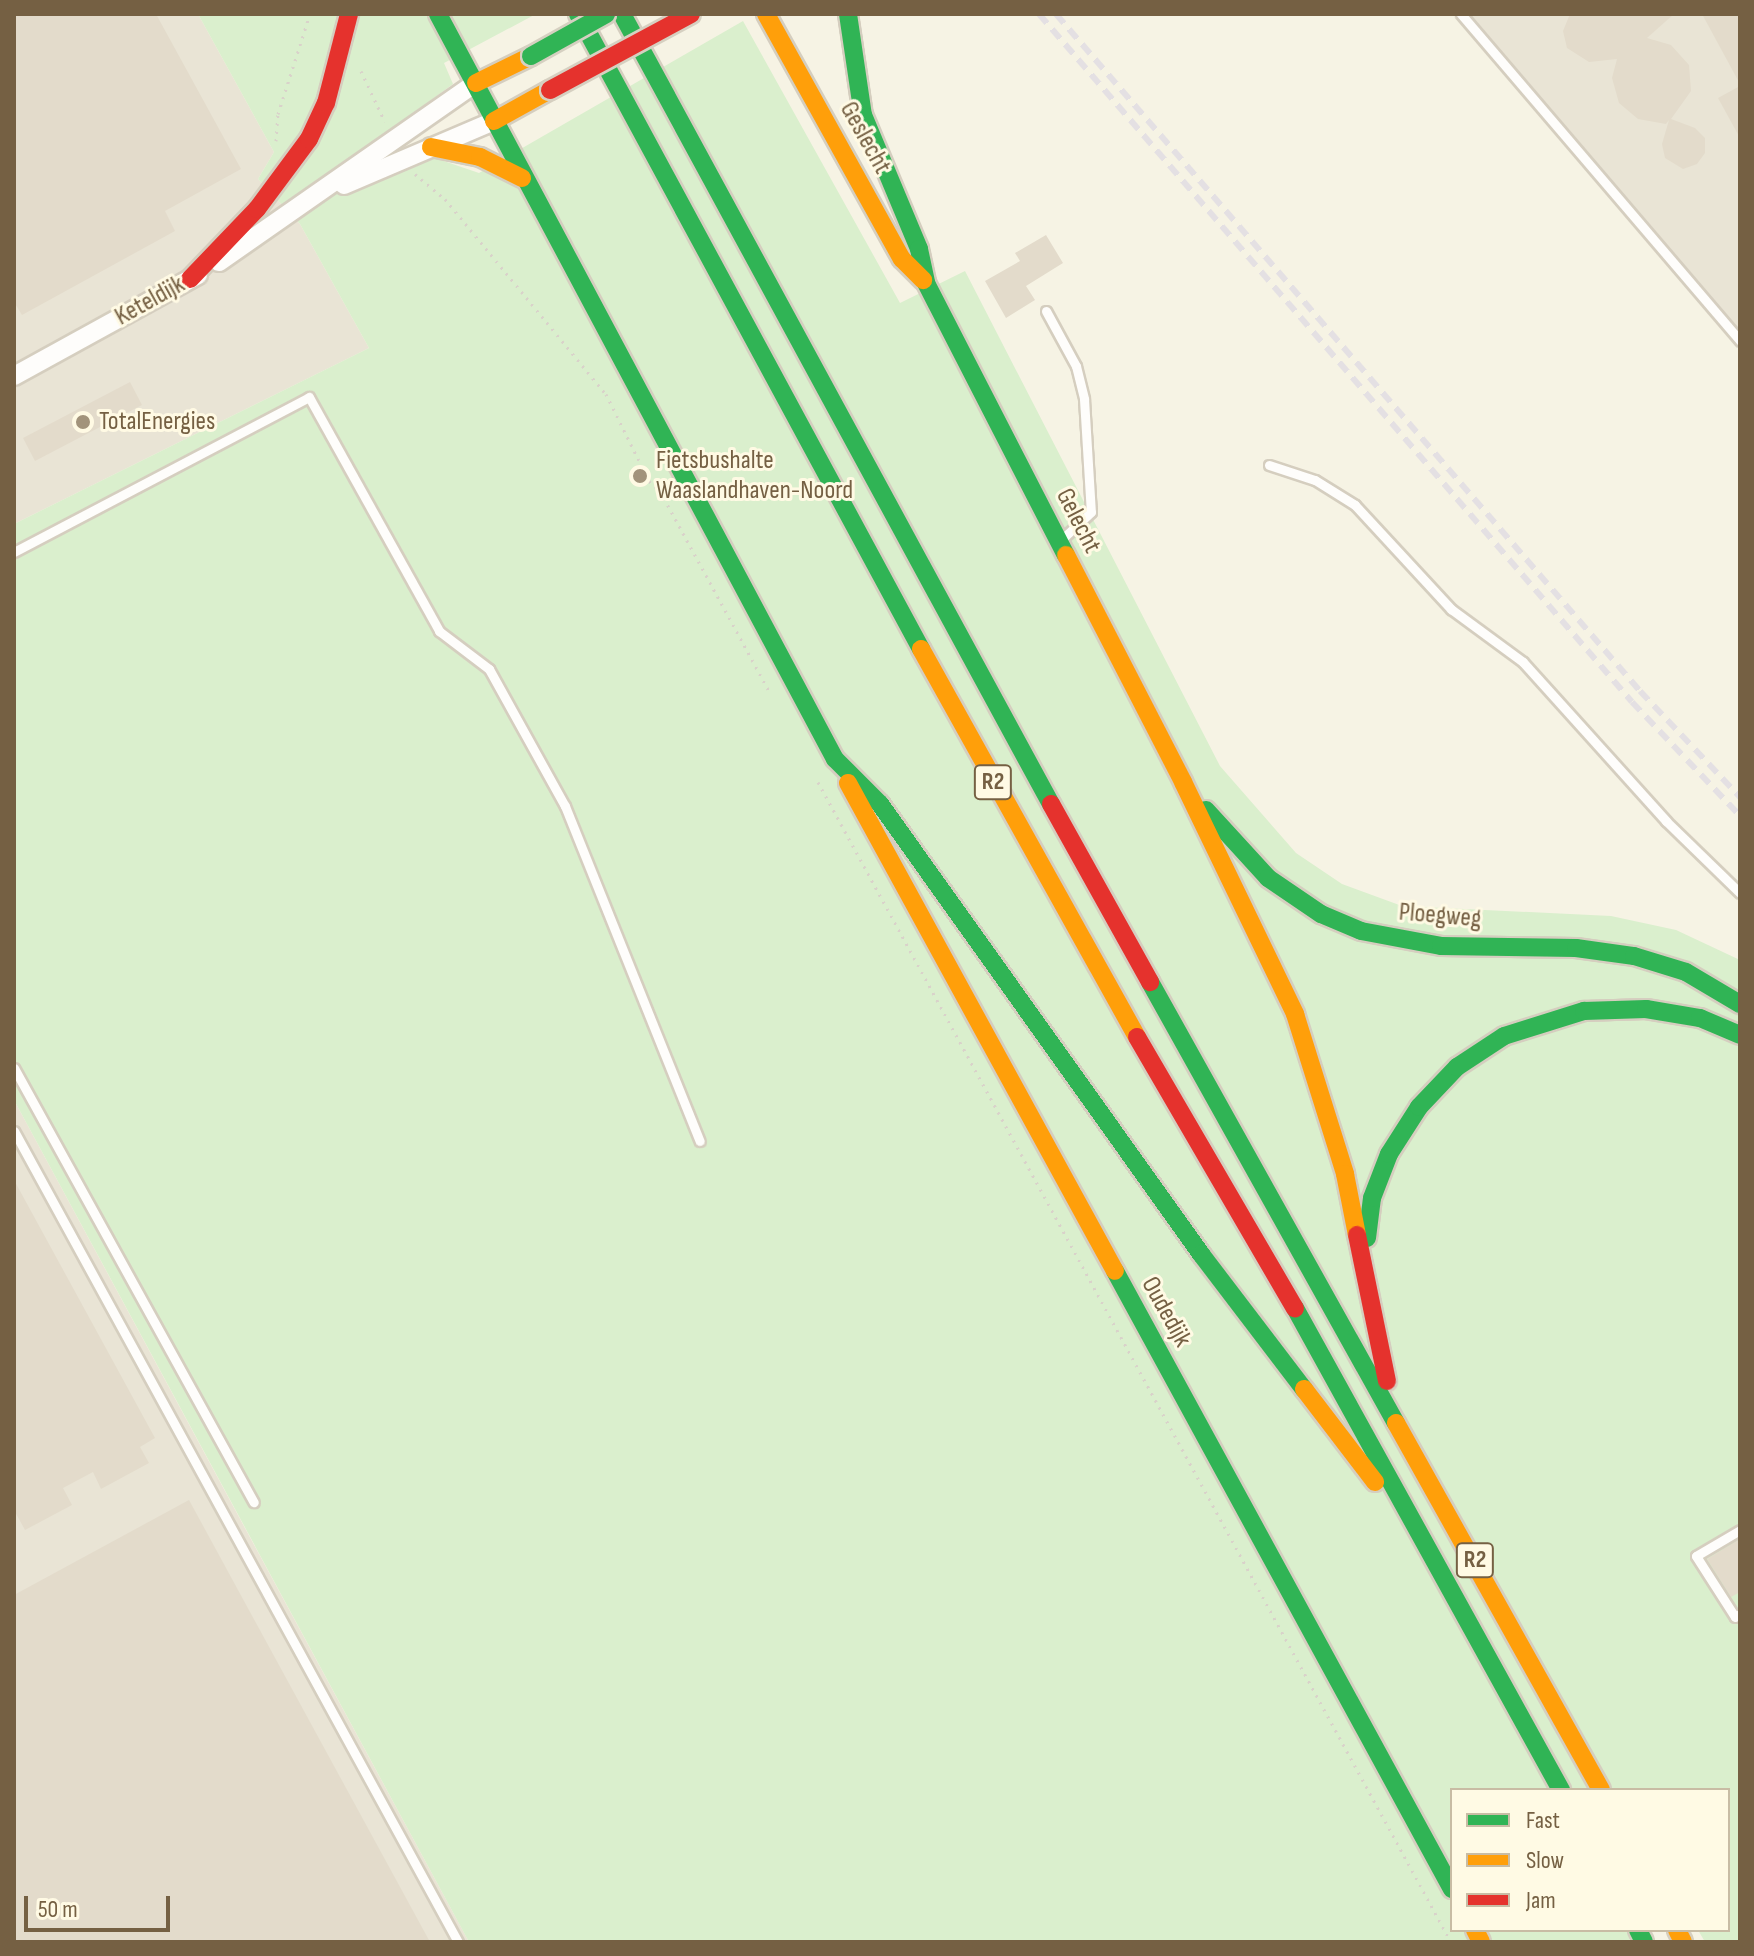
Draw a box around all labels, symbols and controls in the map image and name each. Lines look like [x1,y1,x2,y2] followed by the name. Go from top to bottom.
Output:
[833,96,897,180] street label: Geslecht
[110,269,190,333] street label: Keteldijk
[99,406,215,438] place label: TotalEnergies
[74,413,92,431] marker: TotalEnergies
[656,445,853,506] place label: Fietsbushalte Waaslandhaven-Noord
[631,467,649,485] marker: Fietsbushalte Waaslandhaven-Noord
[1049,483,1107,559] street label: Gelecht
[973,762,1013,802] road number: R2
[1398,897,1482,935] street label: Ploegweg
[1134,1272,1198,1352] street label: Oudedijk
[1455,1540,1495,1580] road number: R2
[1450,1788,1730,1932] legend
[1526,1806,1560,1835] text: Fast
[1526,1846,1564,1875] text: Slow
[28,1880,174,1930] scale bar
[1526,1886,1556,1915] text: Jam
[38,1895,78,1924] text: 50 m

